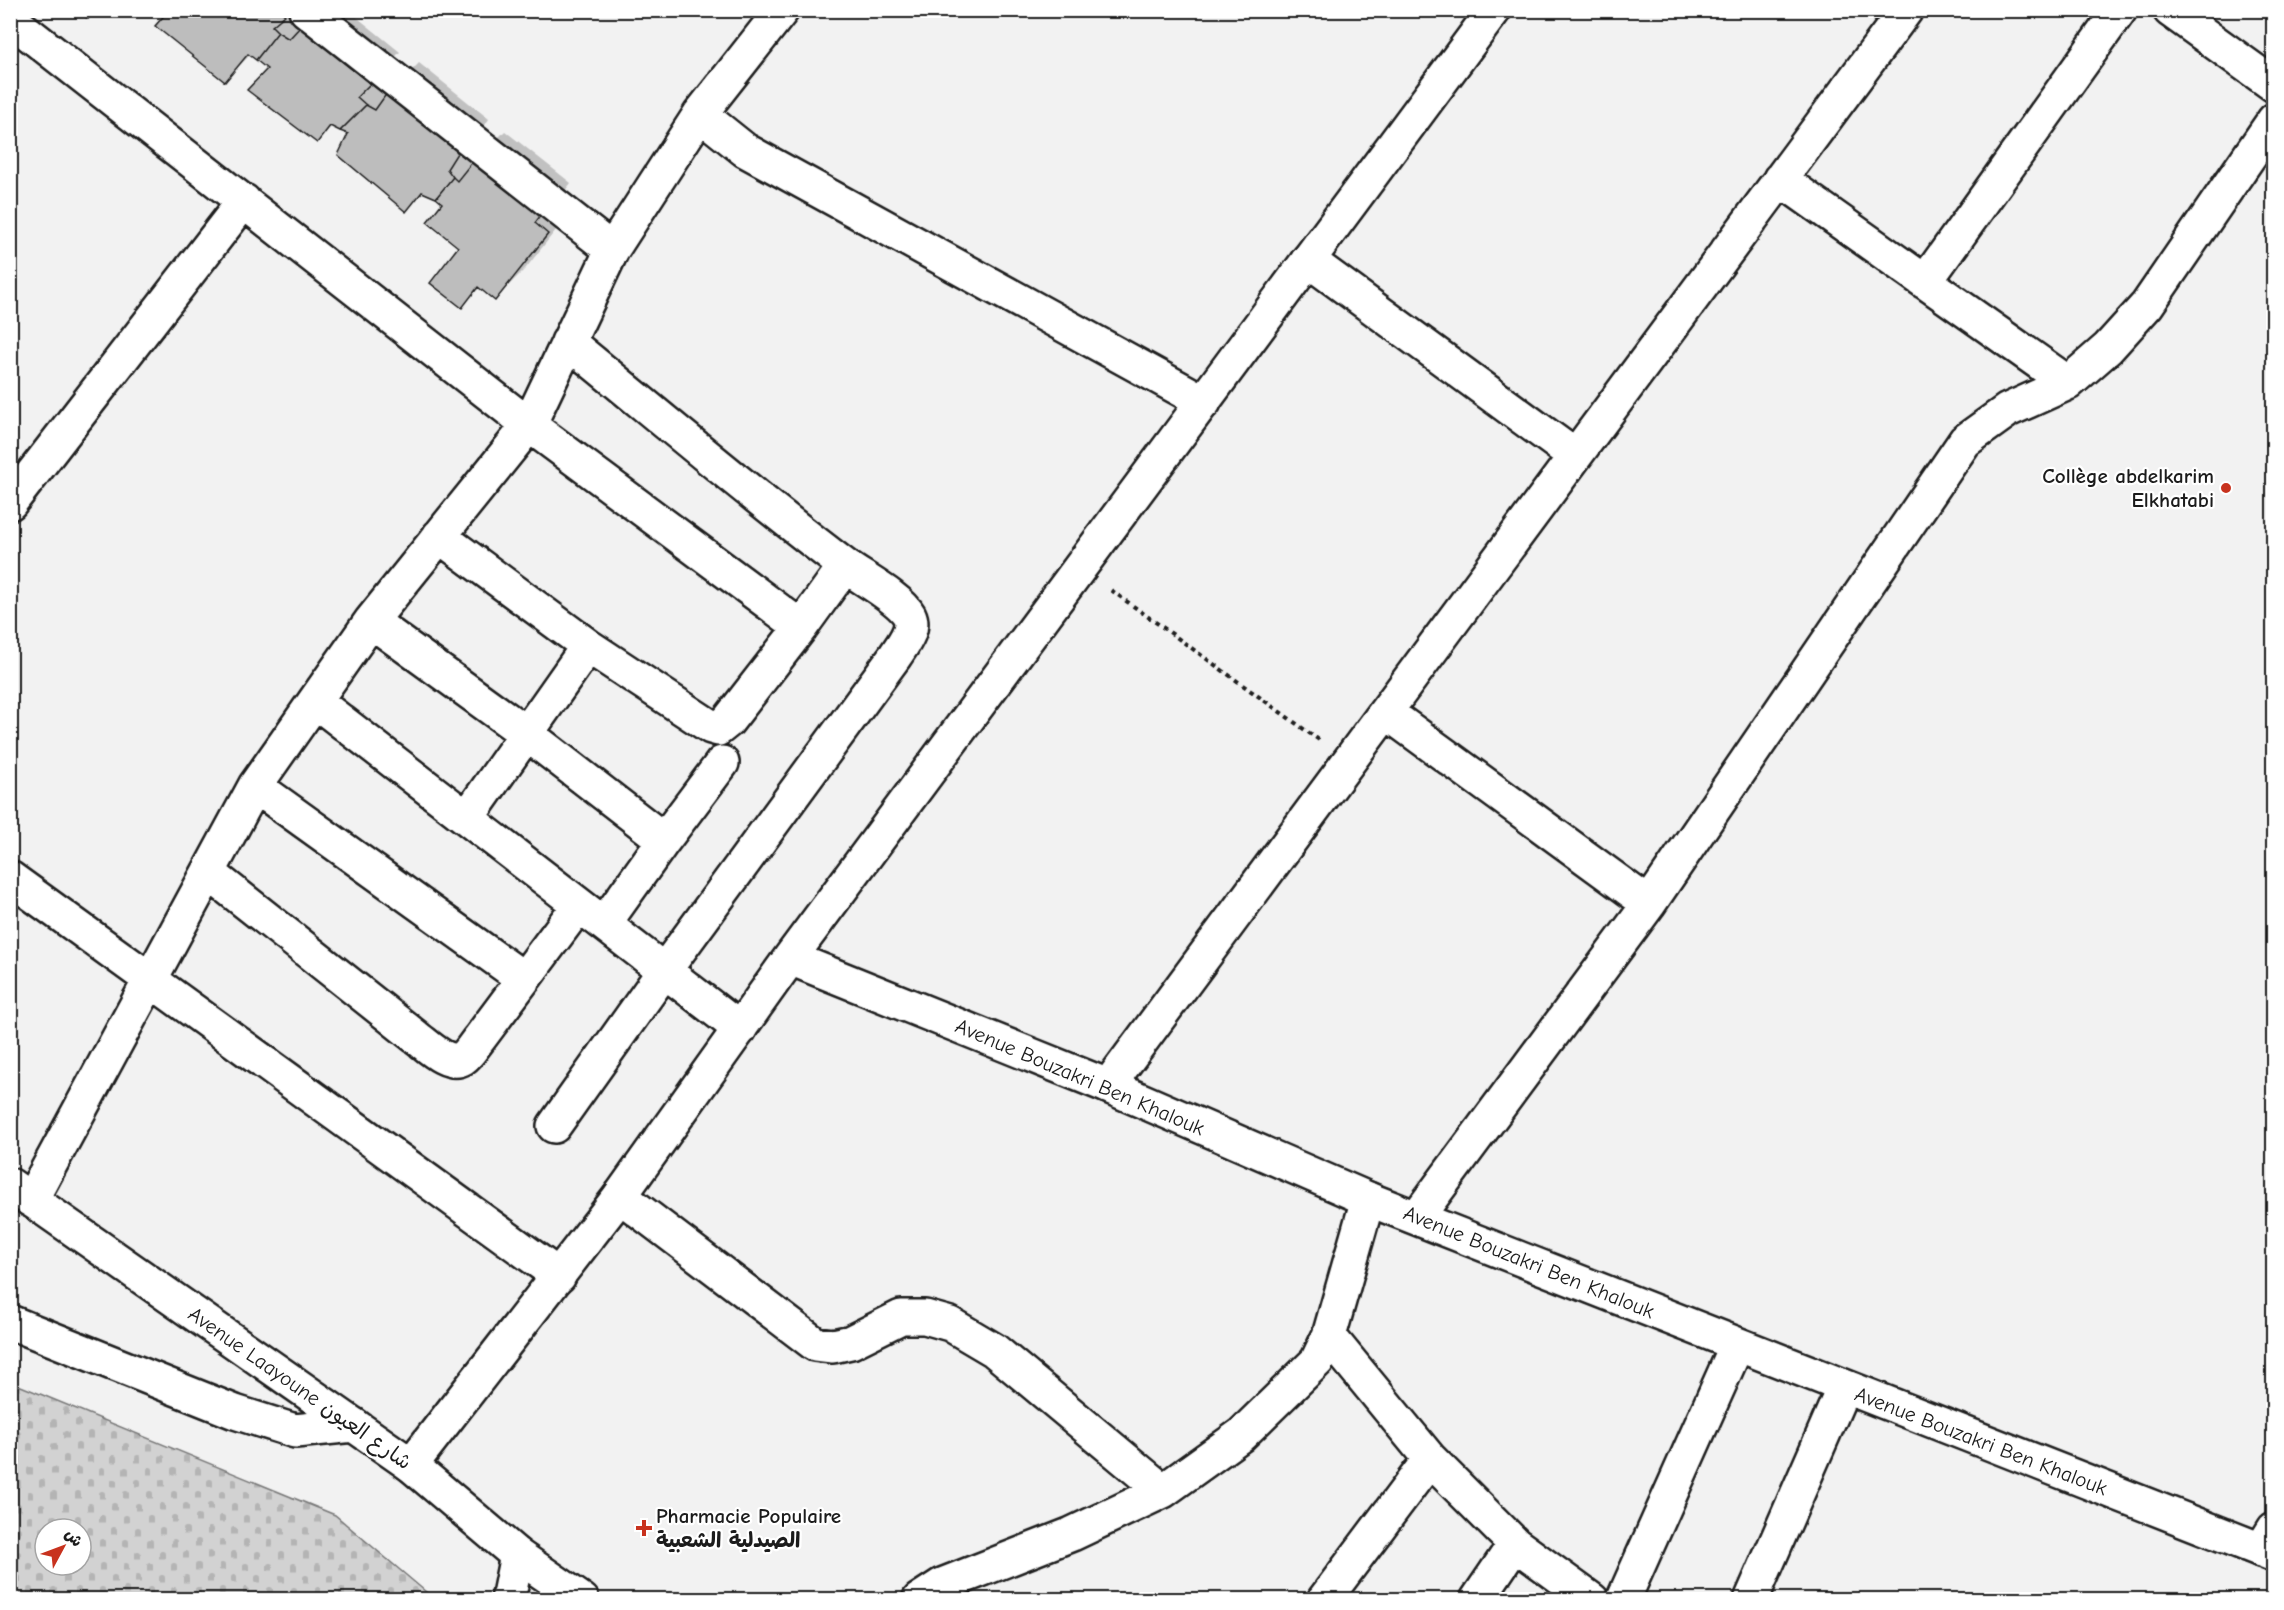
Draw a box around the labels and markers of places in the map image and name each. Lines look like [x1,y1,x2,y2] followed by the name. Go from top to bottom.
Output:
[2042,464,2214,512] place label: Collège abdelkarim Elkhatabi
[2219,481,2233,495] marker: Collège abdelkarim Elkhatabi
[656,1504,841,1553] place label: Pharmacie Populaire الصيدلية الشعبية
[637,1521,651,1535] marker: Pharmacie Populaire الصيدلية الشعبية

